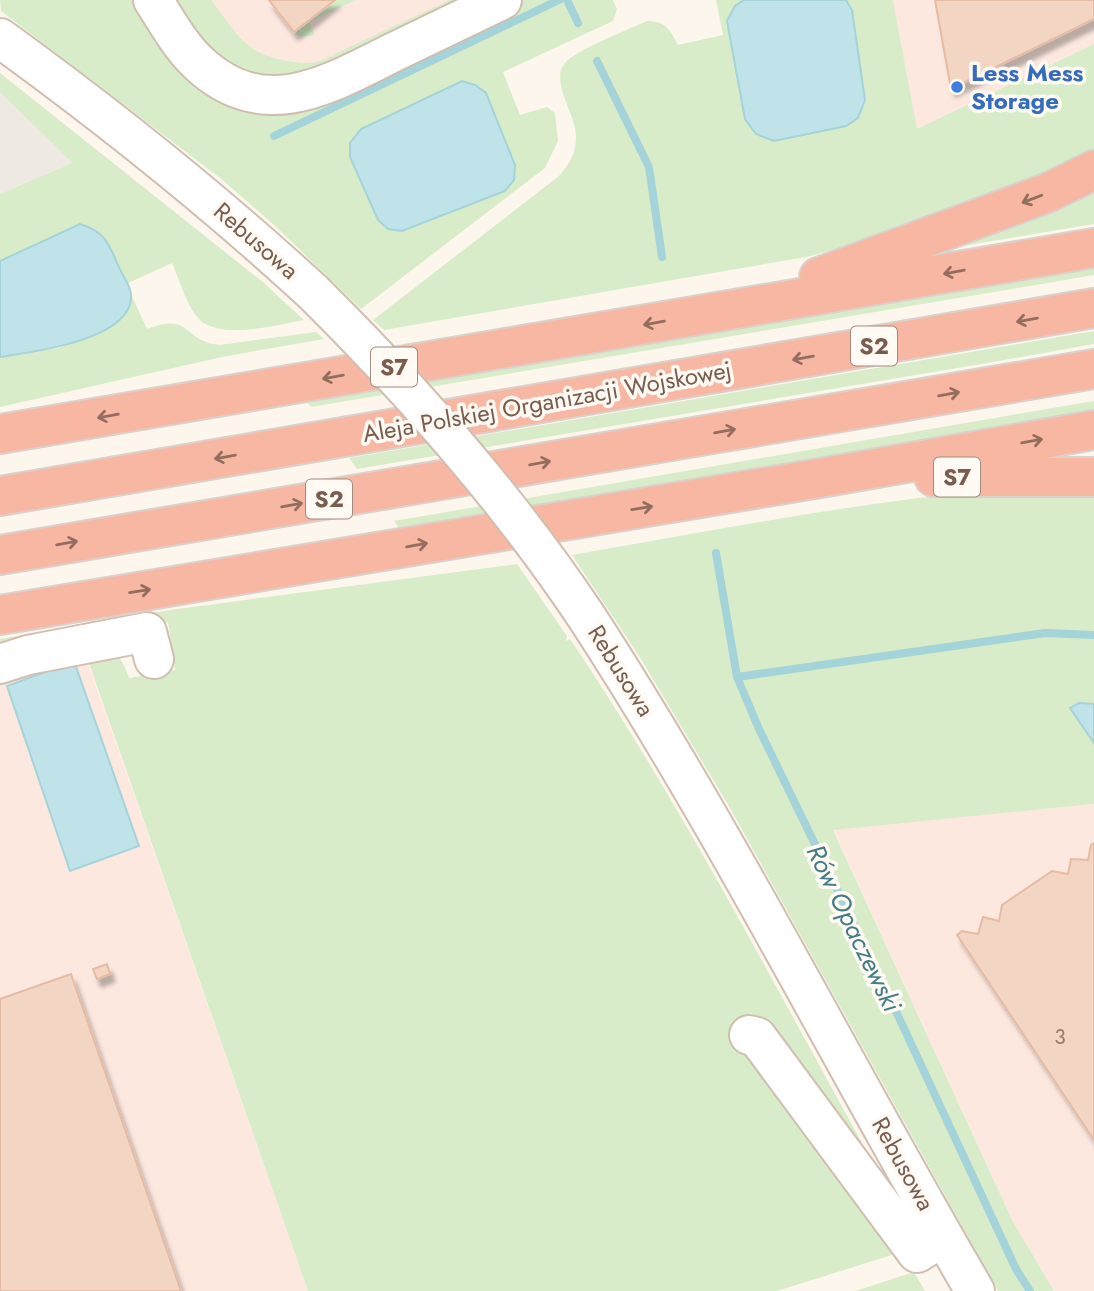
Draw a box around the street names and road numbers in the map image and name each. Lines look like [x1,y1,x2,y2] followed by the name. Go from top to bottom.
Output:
[206,194,306,287] street label: Rebusowa
[851,326,897,366] road number: S2
[371,348,417,386] road number: S7
[360,352,734,451] street label: Aleja Polskiej Organizacji Wojskowej
[934,457,980,496] road number: S7
[306,480,352,519] road number: S2
[579,618,663,723] street label: Rebusowa
[863,1111,944,1217] street label: Rebusowa

